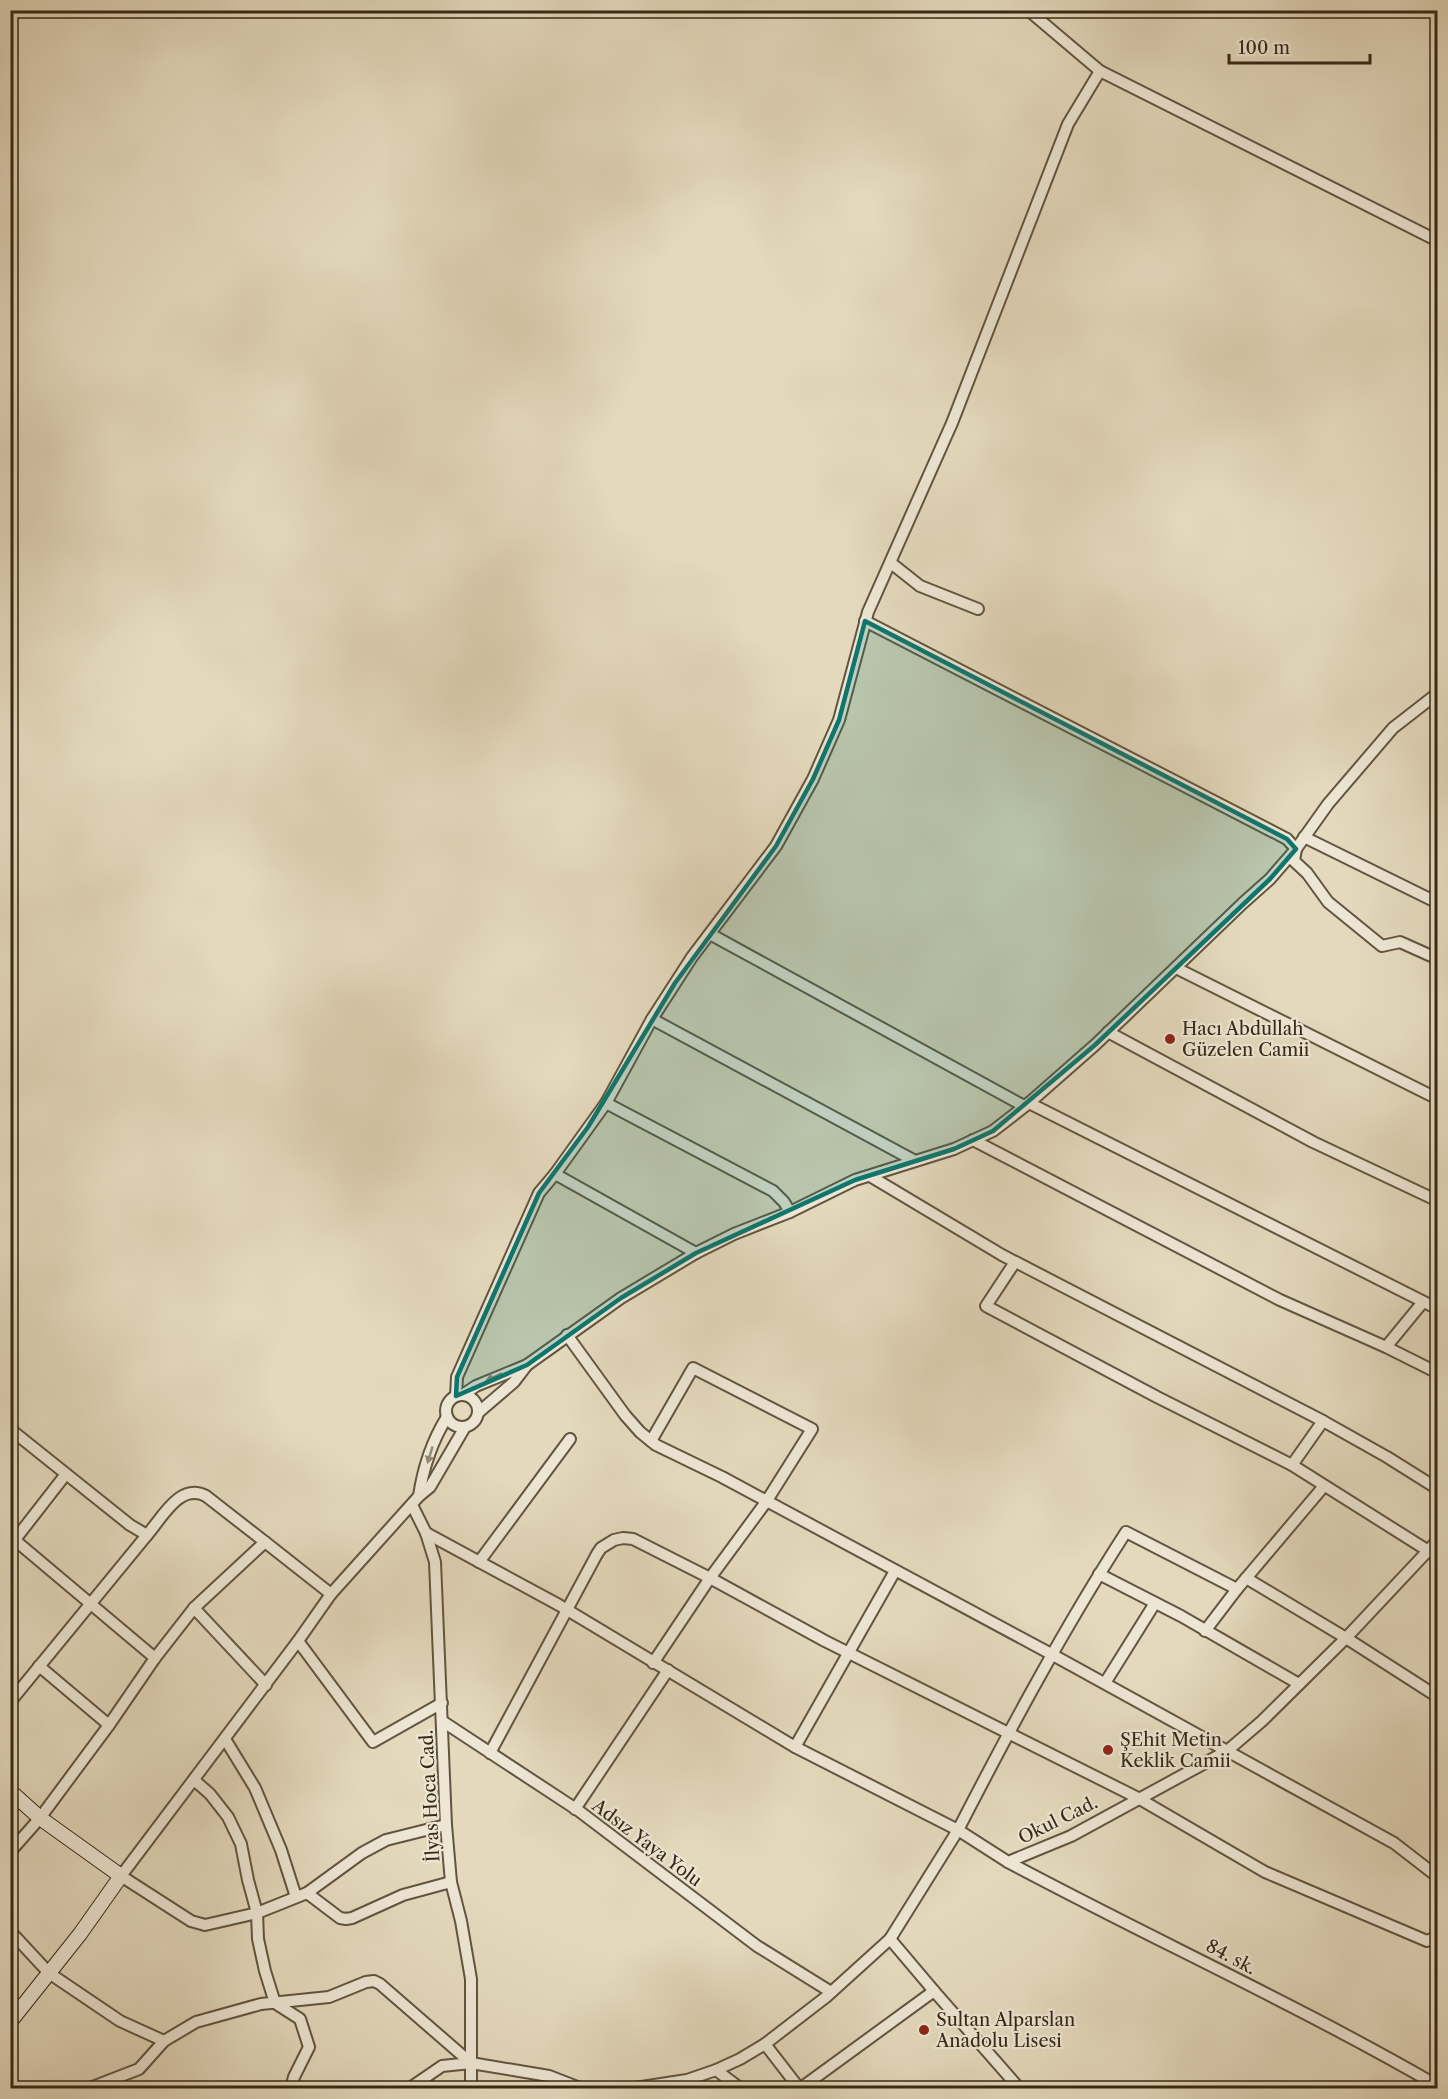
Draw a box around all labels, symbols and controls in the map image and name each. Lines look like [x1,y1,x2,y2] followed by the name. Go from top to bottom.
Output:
[1229,27,1370,65] scale bar
[1238,37,1290,59] text: 100 m
[1182,1018,1310,1061] place label: Hacı Abdullah Güzelen Camii
[1163,1032,1177,1046] marker: Hacı Abdullah Güzelen Camii
[486,1373,503,1382] one-way arrow
[424,1446,434,1464] one-way arrow
[415,1729,444,1863] street label: İlyas Hoca Cad.
[1120,1729,1231,1772] place label: ŞEhit Metin Keklik Camii
[1101,1743,1115,1757] marker: ŞEhit Metin Keklik Camii
[1015,1791,1101,1849] street label: Okul Cad.
[587,1794,706,1891] street label: Adsız Yaya Yolu
[1202,1935,1260,1979] street label: 84. sk.
[935,2009,1075,2052] place label: Sultan Alparslan Anadolu Lisesi
[917,2023,931,2037] marker: Sultan Alparslan Anadolu Lisesi

